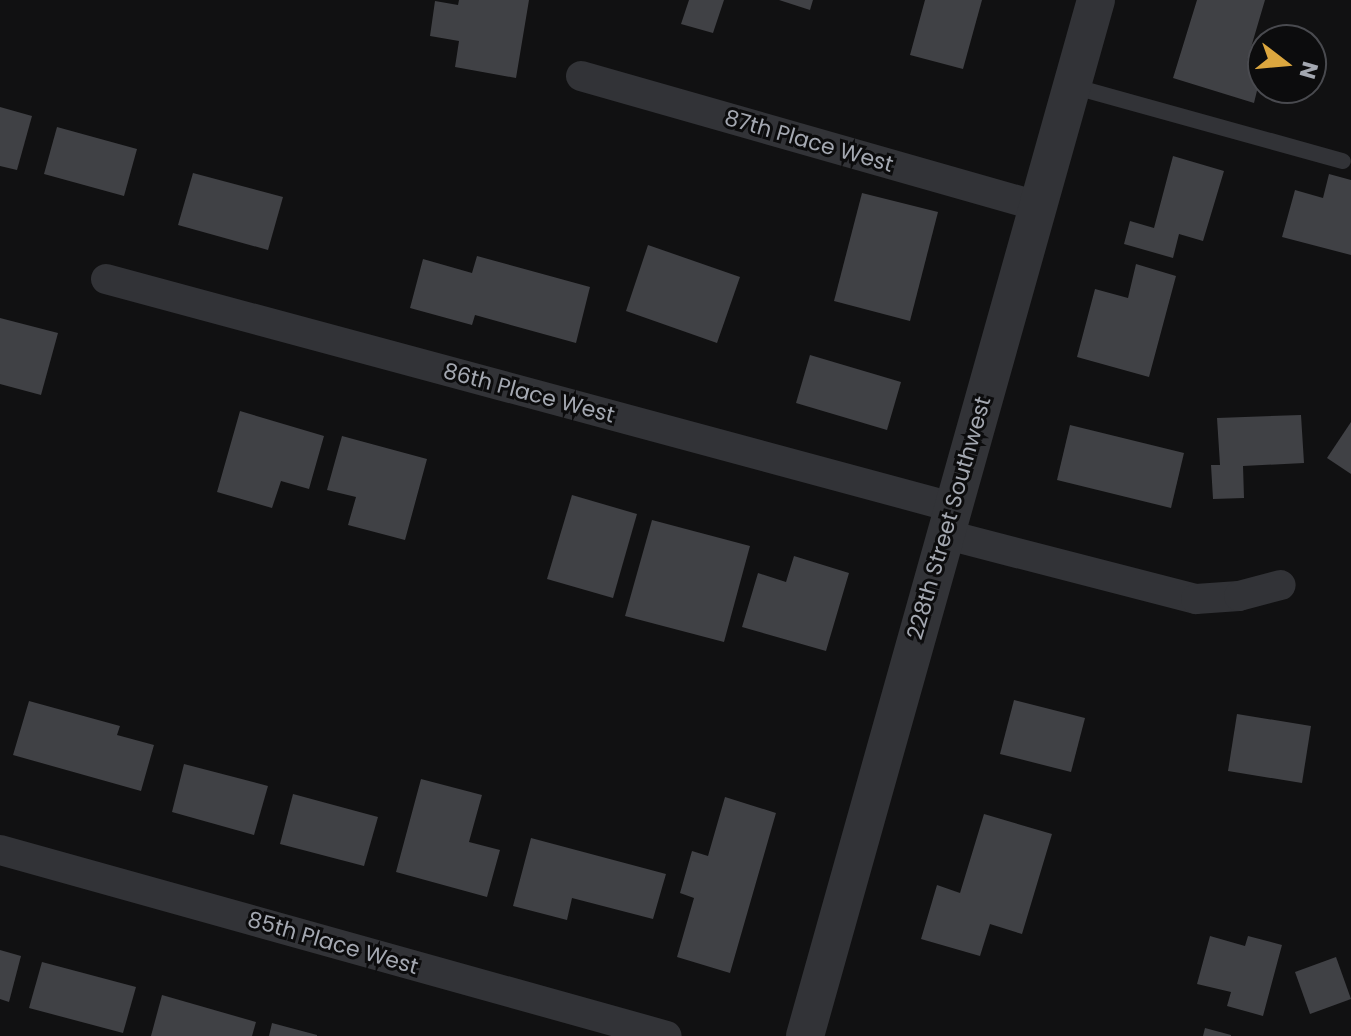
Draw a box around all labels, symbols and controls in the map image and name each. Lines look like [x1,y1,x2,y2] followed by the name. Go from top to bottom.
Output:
[1247,24,1327,104] north arrow
[1291,58,1326,82] text: N
[722,104,896,178] street label: 87th Place West
[440,357,618,429] street label: 86th Place West
[902,393,996,643] street label: 228th Street Southwest
[245,906,421,980] street label: 85th Place West

